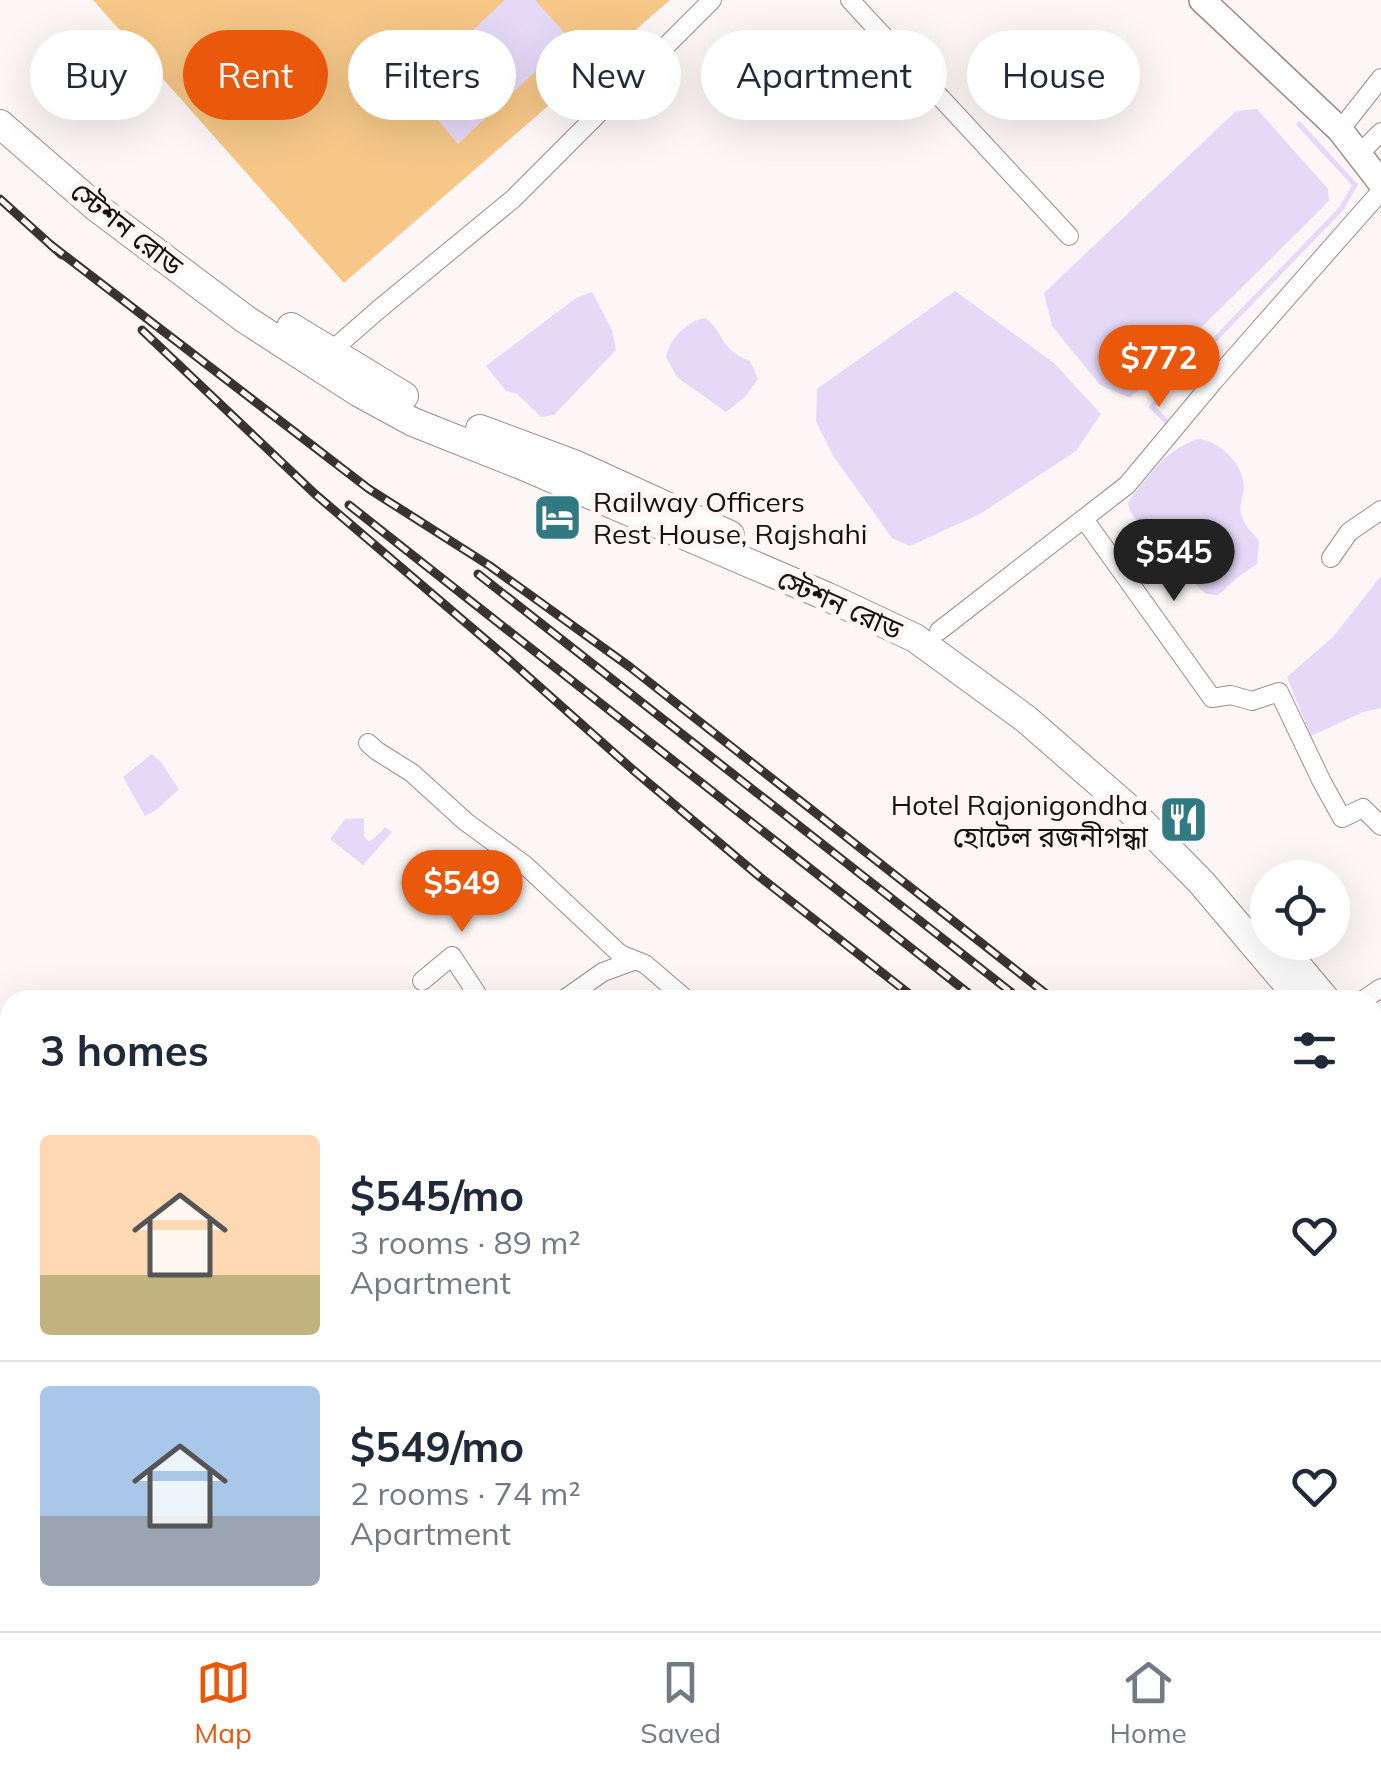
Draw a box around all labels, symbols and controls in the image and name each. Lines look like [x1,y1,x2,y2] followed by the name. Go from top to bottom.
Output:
[30,30,163,120] chip: Buy
[183,30,328,120] chip: Rent
[348,30,516,120] chip: Filters
[536,30,681,120] chip: New
[701,30,947,120] chip: Apartment
[967,30,1140,120] chip: House
[64,173,191,283] street label: স্টেশন রোড
[1100,325,1218,410] pin: $772
[1121,337,1197,377] text: $772
[593,484,868,551] place label: Railway Officers Rest House, Rajshahi
[532,491,584,543] hotel icon: Railway Officers Rest House, Rajshahi
[1115,519,1233,604] pin: $545
[1136,531,1212,571] text: $545
[772,561,909,647] street label: স্টেশন রোড
[891,787,1149,854] place label: Hotel Rajonigondha হোটেল রজনীগন্ধা
[1157,794,1209,846] restaurant icon: Hotel Rajonigondha হোটেল রজনীগন্ধা
[403,850,521,935] pin: $549
[1250,860,1350,960] map controls
[1250,860,1350,960] button: locate
[424,862,500,902] text: $549
[1287,1023,1342,1078] icon: filters
[40,1024,209,1077] text: 3 homes
[350,1169,524,1222] text: $545/mo
[120,1175,240,1295] icon: home
[1287,1208,1342,1263] icon: heart
[350,1222,581,1262] text: 3 rooms · 89 m²
[350,1262,511,1302] text: Apartment
[350,1420,524,1473] text: $549/mo
[120,1426,240,1546] icon: home
[1287,1459,1342,1514] icon: heart
[350,1473,581,1513] text: 2 rooms · 74 m²
[350,1513,511,1553] text: Apartment
[194,1655,252,1750] tab: Map
[640,1655,721,1750] tab: Saved
[1109,1655,1187,1750] tab: Home

